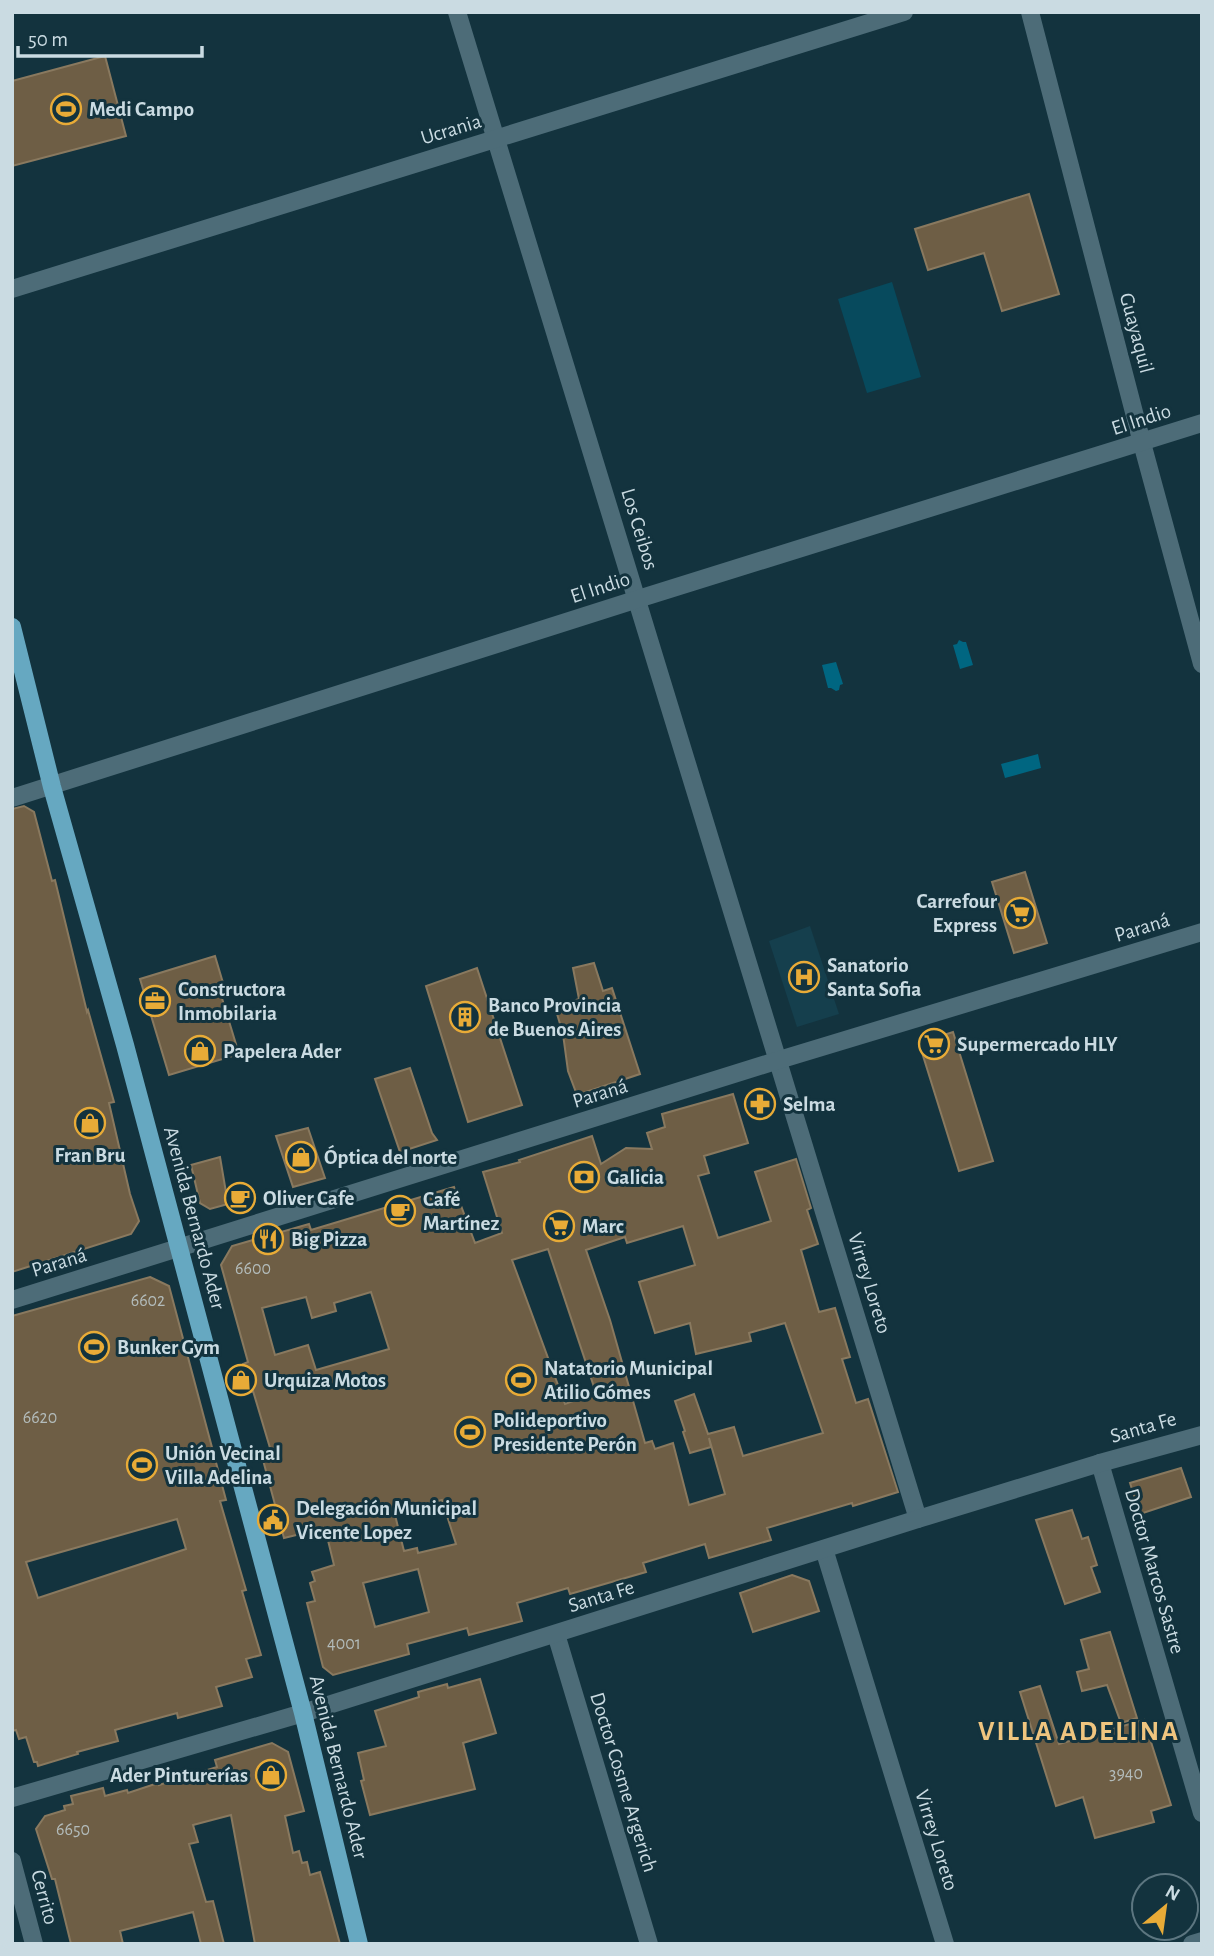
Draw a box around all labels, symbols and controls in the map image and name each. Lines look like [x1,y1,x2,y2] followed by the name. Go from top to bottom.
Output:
[18,14,201,58] scale bar
[28,29,68,50] text: 50 m
[49,92,83,126] sports icon: Medi Campo
[89,99,194,120] place label: Medi Campo
[418,110,484,149] street label: Ucrania
[1116,291,1157,376] street label: Guayaquil
[1109,400,1174,439] street label: El Indio
[617,486,662,572] street label: Los Ceibos
[568,568,633,607] street label: El Indio
[916,891,998,936] place label: Carrefour Express
[1003,896,1037,930] supermarket icon: Carrefour Express
[1112,909,1173,946] street label: Paraná
[827,955,921,1000] place label: Sanatorio Santa Sofia
[787,960,821,994] hospital icon: Sanatorio Santa Sofia
[178,979,286,1024] place label: Constructora Inmobilaria
[138,984,172,1018] office icon: Constructora Inmobilaria
[488,995,621,1040] place label: Banco Provincia de Buenos Aires
[448,1000,482,1034] building icon: Banco Provincia de Buenos Aires
[917,1027,951,1061] supermarket icon: Supermercado HLY
[183,1034,217,1068] shop icon: Papelera Ader
[957,1034,1118,1055] place label: Supermercado HLY
[223,1041,342,1062] place label: Papelera Ader
[570,1075,631,1112] street label: Paraná
[743,1087,777,1121] pharmacy icon: Selma
[783,1094,836,1115] place label: Selma
[73,1106,107,1140] shop icon: Fran Bru
[160,1124,229,1312] street label: Avenida Bernardo Ader
[284,1140,318,1174] shop icon: Óptica del norte
[55,1145,125,1166] place label: Fran Bru
[324,1145,457,1168] place label: Óptica del norte
[567,1160,601,1194] bank icon: Galicia
[607,1167,664,1188] place label: Galicia
[223,1181,257,1215] cafe icon: Oliver Cafe
[263,1188,354,1209] place label: Oliver Cafe
[423,1189,499,1234] place label: Café Martínez
[383,1194,417,1228] cafe icon: Café Martínez
[542,1209,576,1243] supermarket icon: Marc
[582,1216,624,1237] place label: Marc
[251,1222,285,1256] restaurant icon: Big Pizza
[291,1229,367,1250] place label: Big Pizza
[844,1230,895,1336] street label: Virrey Loreto
[29,1244,90,1281] street label: Paraná
[235,1260,271,1278] house number: 6600
[131,1292,165,1310] house number: 6602
[77,1330,111,1364] sports icon: Bunker Gym
[117,1337,220,1358] place label: Bunker Gym
[544,1358,713,1403] place label: Natatorio Municipal Atilio Gómes
[224,1363,258,1397] shop icon: Urquiza Motos
[504,1363,538,1397] sports icon: Natatorio Municipal Atilio Gómes
[264,1370,386,1391] place label: Urquiza Motos
[1108,1408,1179,1447] street label: Santa Fe
[23,1409,57,1427] house number: 6620
[493,1410,637,1455] place label: Polideportivo Presidente Perón
[453,1415,487,1449] sports icon: Polideportivo Presidente Perón
[165,1443,281,1488] place label: Unión Vecinal Villa Adelina
[125,1448,159,1482] sports icon: Unión Vecinal Villa Adelina
[1121,1486,1188,1656] street label: Doctor Marcos Sastre
[296,1498,477,1543] place label: Delegación Municipal Vicente Lopez
[256,1503,290,1537] public building icon: Delegación Municipal Vicente Lopez
[566,1577,637,1616] street label: Santa Fe
[327,1635,361,1653] house number: 4001
[306,1673,372,1861] street label: Avenida Bernardo Ader
[586,1690,661,1875] street label: Doctor Cosme Argerich
[978,1718,1180,1746] district label: VILLA ADELINA
[254,1758,288,1792] shop icon: Ader Pinturerías
[110,1765,248,1786] place label: Ader Pinturerías
[1109,1765,1143,1783] house number: 3940
[911,1787,962,1893] street label: Virrey Loreto
[56,1821,90,1839] house number: 6650
[27,1868,62,1927] street label: Cerrito
[1130,1872,1200,1942] north arrow
[1162,1882,1183,1905] text: N

